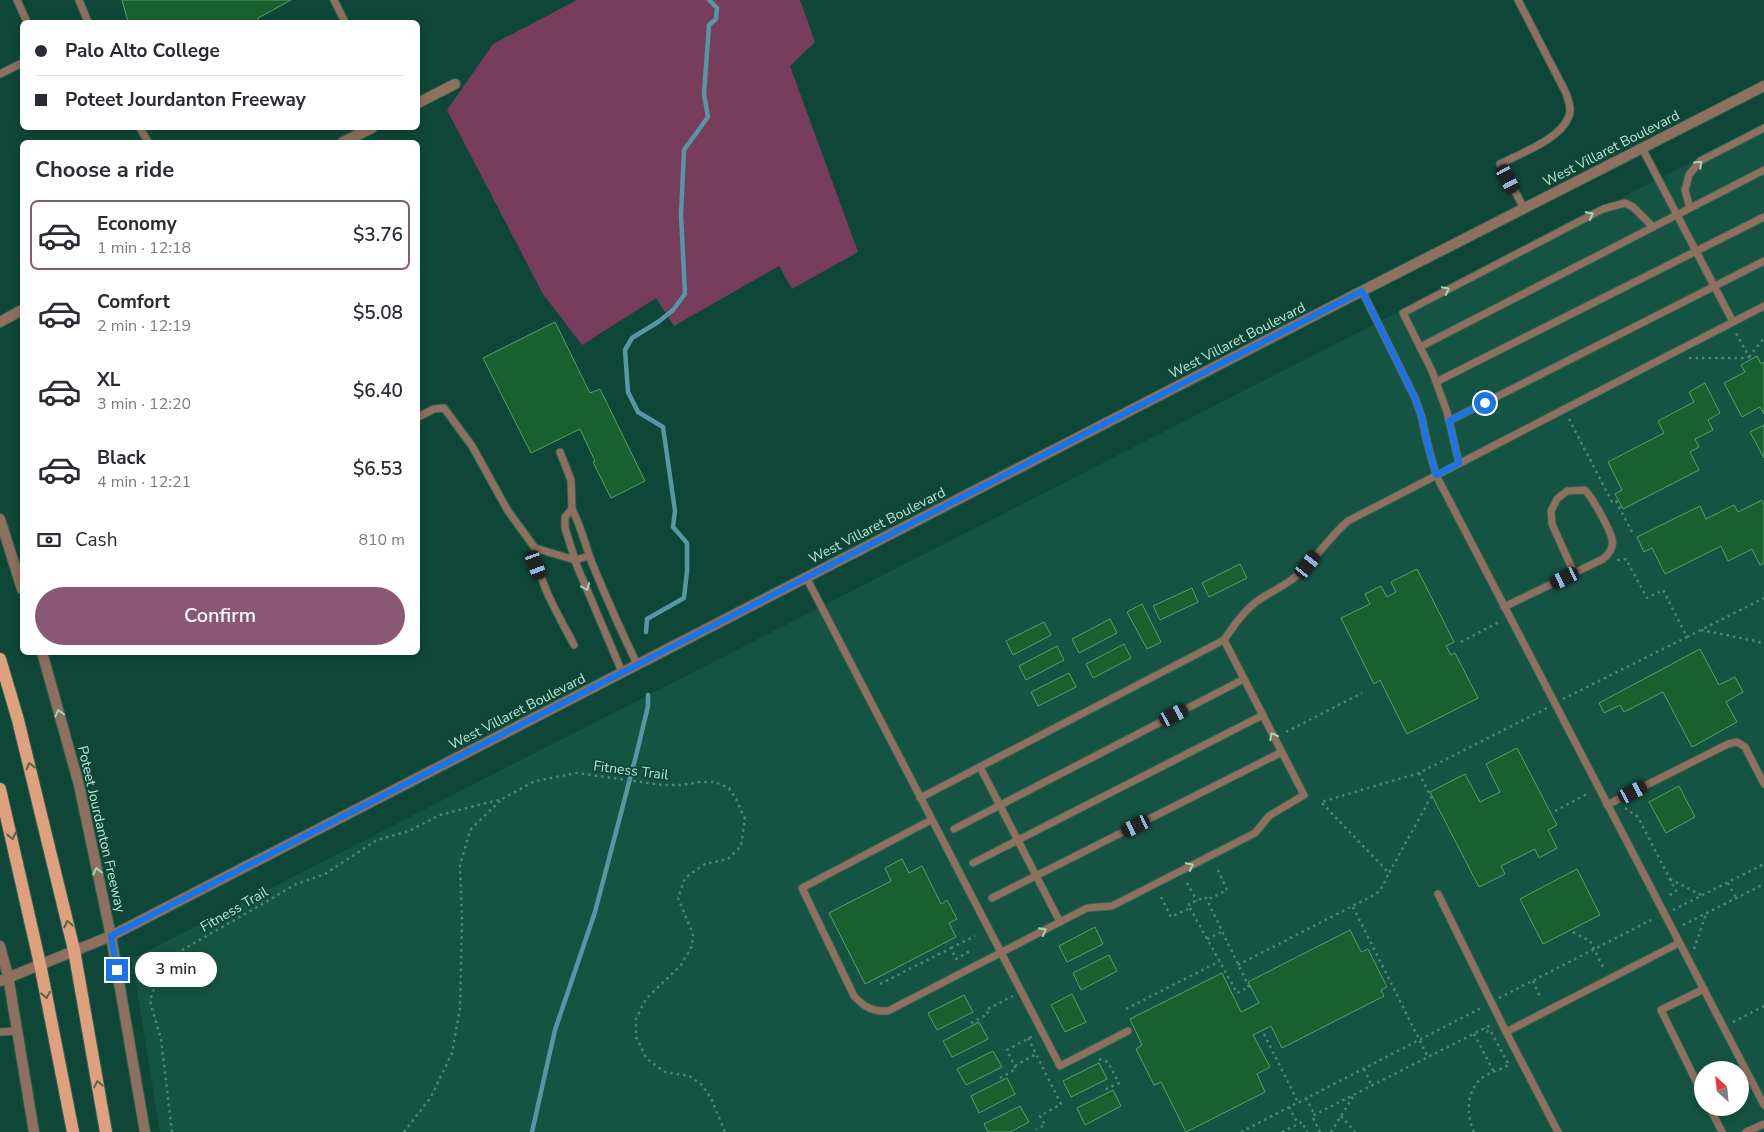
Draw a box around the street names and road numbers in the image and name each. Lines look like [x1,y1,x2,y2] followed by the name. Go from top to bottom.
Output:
[1540,106,1683,191] street label: West Villaret Boulevard
[1166,298,1309,383] street label: West Villaret Boulevard
[806,483,949,568] street label: West Villaret Boulevard
[446,669,589,754] street label: West Villaret Boulevard
[73,744,130,915] street label: Poteet Jourdanton Freeway
[592,756,670,785] street label: Fitness Trail
[197,882,272,937] street label: Fitness Trail

